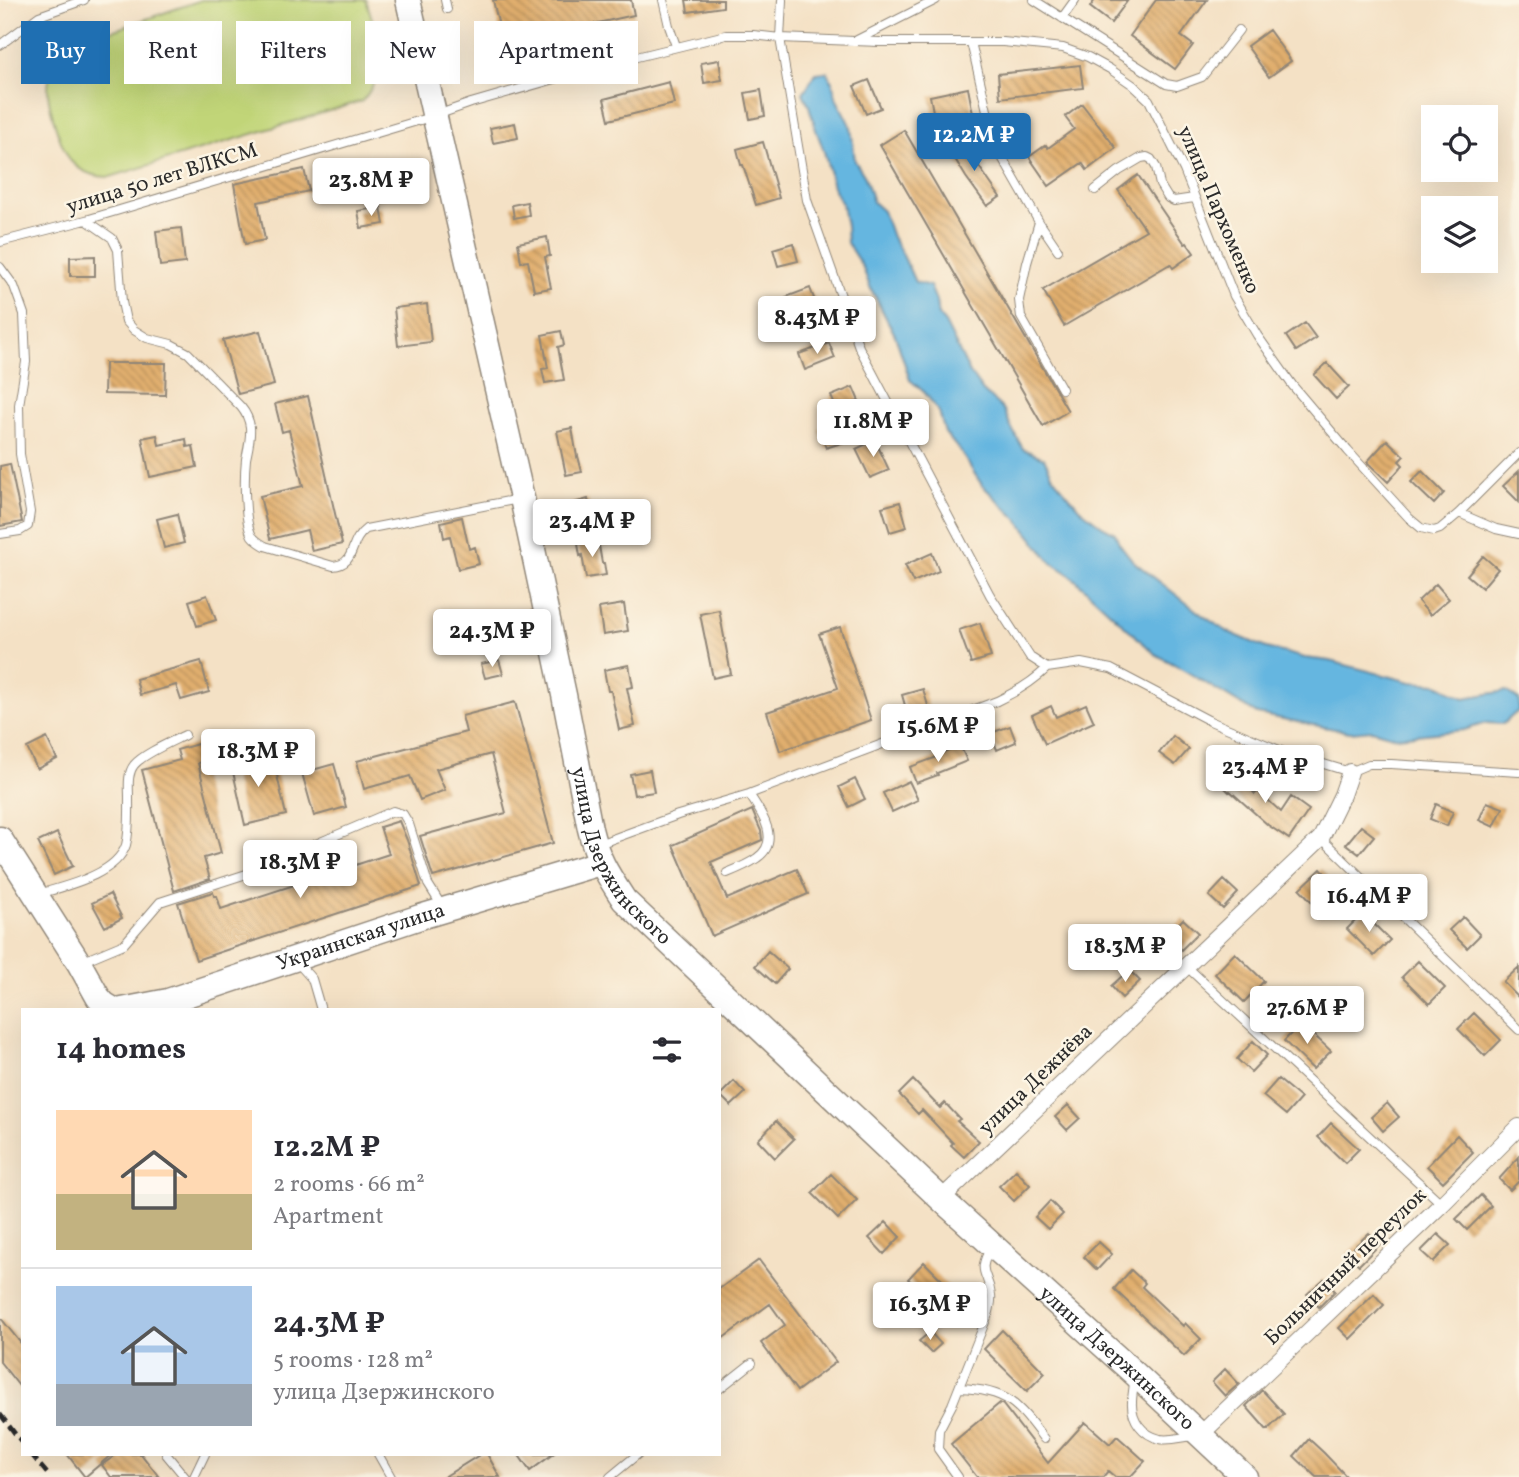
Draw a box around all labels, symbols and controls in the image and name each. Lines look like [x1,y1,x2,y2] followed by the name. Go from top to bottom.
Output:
[21,21,110,84] chip: Buy
[124,21,222,84] chip: Rent
[236,21,351,84] chip: Filters
[365,21,460,84] chip: New
[474,21,638,84] chip: Apartment
[1421,105,1498,273] map controls
[1421,105,1498,182] button: locate
[909,114,1039,173] pin: 12.2M ₽
[933,120,1015,152] text: 12.2M ₽
[1169,121,1267,299] street label: улица Пархоменко
[63,136,261,222] street label: улица 50 лет ВЛКСМ
[306,158,436,218] pin: 23.8M ₽
[328,165,414,197] text: 23.8M ₽
[1421,196,1498,273] button: layers
[752,296,882,356] pin: 8.43M ₽
[774,303,860,335] text: 8.43M ₽
[808,400,938,459] pin: 11.8M ₽
[833,406,913,438] text: 11.8M ₽
[527,500,657,559] pin: 23.4M ₽
[549,506,635,538] text: 23.4M ₽
[427,610,557,669] pin: 24.3M ₽
[449,616,535,648] text: 24.3M ₽
[873,704,1003,764] pin: 15.6M ₽
[897,711,979,743] text: 15.6M ₽
[193,730,323,789] pin: 18.3M ₽
[217,736,299,768] text: 18.3M ₽
[1200,746,1330,805] pin: 23.4M ₽
[1222,752,1308,784] text: 23.4M ₽
[564,764,678,952] street label: улица Дзержинского
[235,841,365,900] pin: 18.3M ₽
[259,847,341,879] text: 18.3M ₽
[1304,874,1434,934] pin: 16.4M ₽
[1327,881,1411,913] text: 16.4M ₽
[273,896,448,978] street label: Украинская улица
[1060,925,1190,984] pin: 18.3M ₽
[1084,931,1166,963] text: 18.3M ₽
[1242,986,1372,1046] pin: 27.6M ₽
[1266,993,1348,1025] text: 27.6M ₽
[973,1018,1099,1142] street label: улица Дежнёва
[56,1029,186,1071] text: 14 homes
[648,1031,686,1069] icon: filters
[273,1127,380,1169] text: 12.2M ₽
[112,1138,196,1222] icon: home
[273,1169,425,1201] text: 2 rooms · 66 m²
[1258,1182,1434,1352] street label: Больничный переулок
[273,1201,384,1233] text: Apartment
[1032,1279,1201,1437] street label: улица Дзержинского
[865,1282,995,1342] pin: 16.3M ₽
[889,1289,971,1321] text: 16.3M ₽
[273,1303,385,1345] text: 24.3M ₽
[112,1314,196,1398] icon: home
[273,1345,433,1377] text: 5 rooms · 128 m²
[273,1377,495,1409] text: улица Дзержинского

